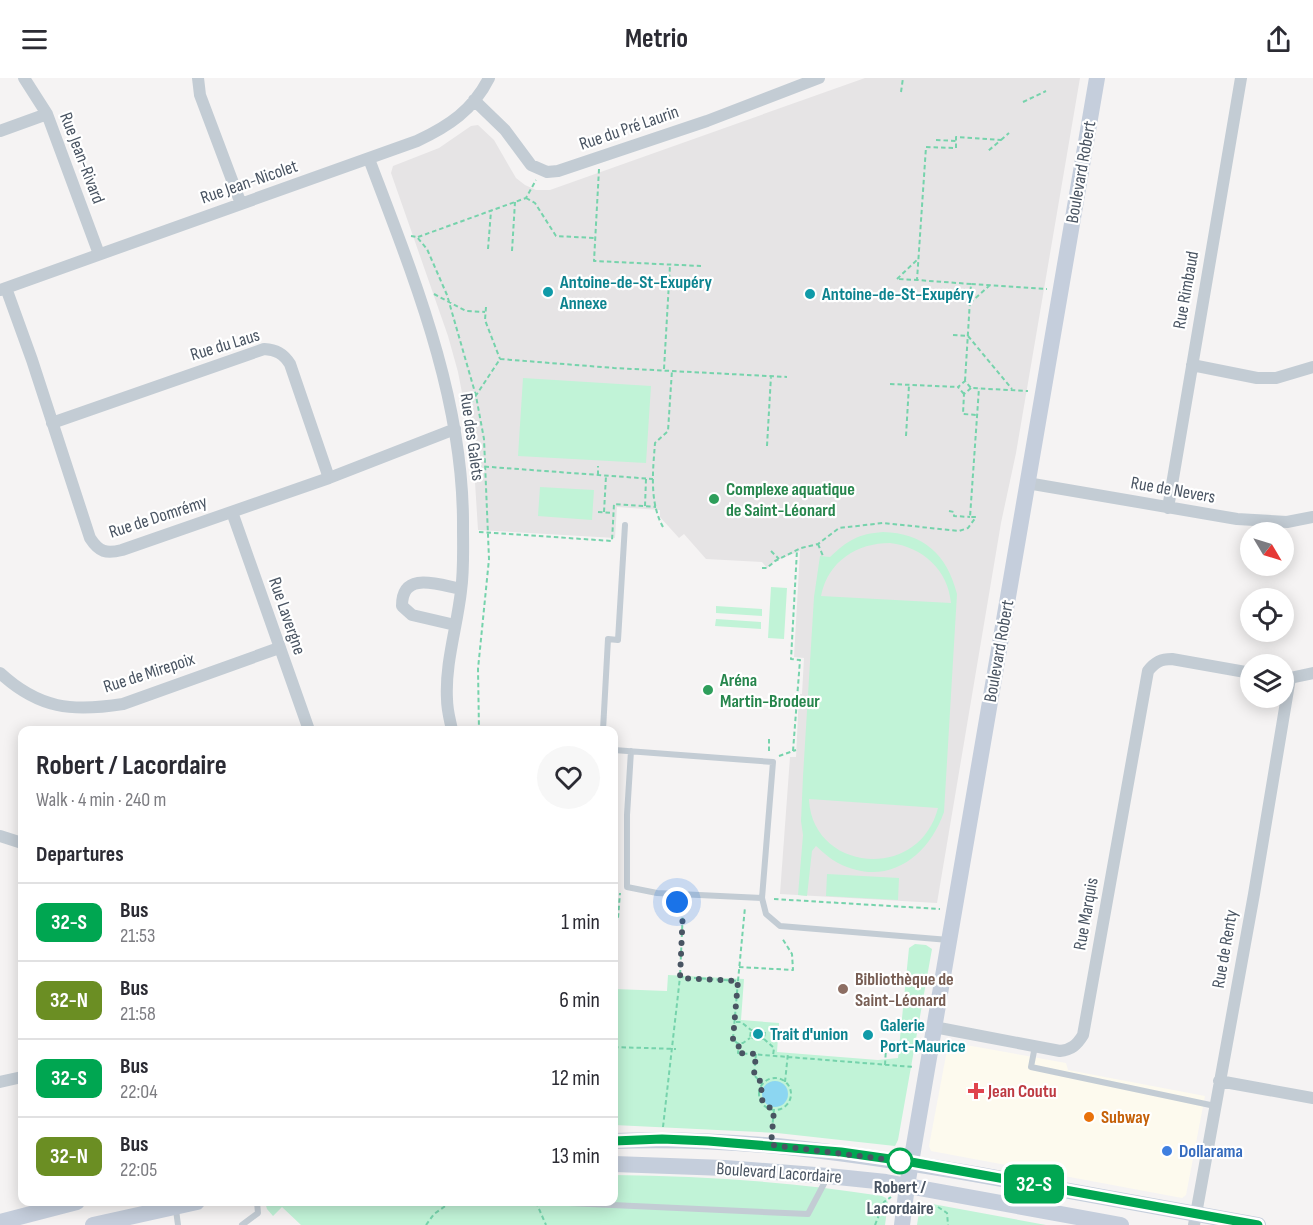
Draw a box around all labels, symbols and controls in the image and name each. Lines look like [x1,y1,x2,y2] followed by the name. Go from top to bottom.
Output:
[18,23,51,56] icon: menu
[625,23,688,55] text: Metrio
[1262,23,1295,56] icon: share
[577,101,681,155] street label: Rue du Pré Laurin
[55,110,109,206] street label: Rue Jean-Rivard
[1062,119,1100,225] street label: Boulevard Robert
[198,155,301,208] street label: Rue Jean-Nicolet
[1169,249,1203,331] street label: Rue Rimbaud
[559,272,712,314] place label: Antoine-de-St-Exupéry Annexe
[821,284,974,305] place label: Antoine-de-St-Exupéry
[541,285,555,299] marker: Antoine-de-St-Exupéry Annexe
[803,287,817,301] marker: Antoine-de-St-Exupéry
[188,325,262,365] street label: Rue du Laus
[455,392,489,482] street label: Rue des Galets
[1129,472,1217,508] street label: Rue de Nevers
[726,479,855,521] place label: Complexe aquatique de Saint-Léonard
[106,491,210,543] street label: Rue de Domrémy
[707,492,721,506] marker: Complexe aquatique de Saint-Léonard
[1240,522,1294,576] north arrow
[1240,522,1294,708] map controls
[264,575,310,657] street label: Rue Lavergne
[1240,588,1294,642] button: locate
[980,598,1018,704] street label: Boulevard Robert
[101,648,198,698] street label: Rue de Mirepoix
[1240,654,1294,708] button: layers
[719,670,820,712] place label: Aréna Martin-Brodeur
[701,683,715,697] marker: Aréna Martin-Brodeur
[537,746,600,809] button: heart
[36,749,227,782] text: Robert / Lacordaire
[36,788,166,812] text: Walk · 4 min · 240 m
[36,841,124,868] text: Departures
[1069,876,1103,952] street label: Rue Marquis
[662,887,692,917] your location
[120,897,149,924] text: Bus
[1208,908,1242,990] street label: Rue de Renty
[561,909,600,936] text: 1 min
[51,910,87,935] text: 32-S
[120,924,155,948] text: 21:53
[855,969,954,1011] place label: Bibliothèque de Saint-Léonard
[120,975,149,1002] text: Bus
[836,982,850,996] marker: Bibliothèque de Saint-Léonard
[559,987,600,1014] text: 6 min
[50,988,88,1013] text: 32-N
[120,1002,156,1026] text: 21:58
[880,1015,966,1057] place label: Galerie Port-Maurice
[770,1024,848,1045] place label: Trait d'union
[751,1027,765,1041] marker: Trait d'union
[861,1028,875,1042] marker: Galerie Port-Maurice
[120,1053,149,1080] text: Bus
[552,1065,600,1092] text: 12 min
[51,1066,87,1091] text: 32-S
[120,1080,158,1104] text: 22:04
[987,1081,1057,1102] place label: Jean Coutu
[969,1084,983,1098] marker: Jean Coutu
[1101,1107,1151,1128] place label: Subway
[1082,1110,1096,1124] marker: Subway
[120,1131,149,1158] text: Bus
[1179,1141,1243,1162] place label: Dollarama
[552,1143,600,1170] text: 13 min
[50,1144,88,1169] text: 32-N
[1160,1144,1174,1158] marker: Dollarama
[887,1148,913,1174] marker: Robert / Lacordaire
[120,1158,157,1182] text: 22:05
[716,1158,842,1188] street label: Boulevard Lacordaire
[992,1164,1076,1204] line badge: 32-S
[1016,1172,1052,1197] text: 32-S
[866,1177,934,1219] place label: Robert / Lacordaire

